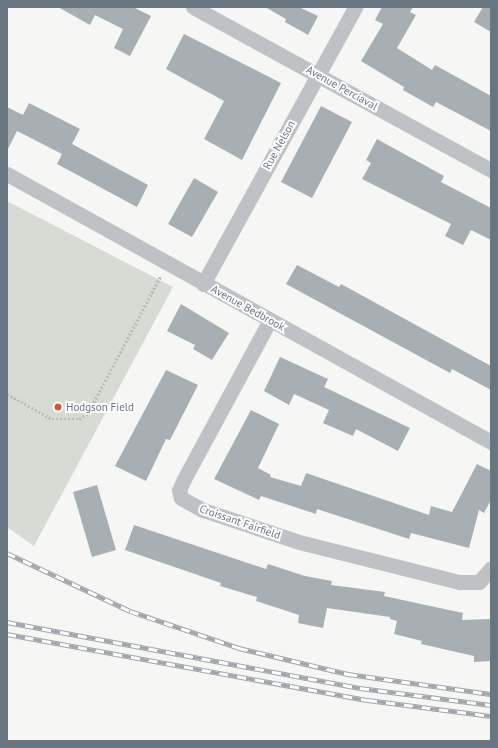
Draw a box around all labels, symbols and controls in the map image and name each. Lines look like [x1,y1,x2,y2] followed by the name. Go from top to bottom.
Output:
[304,63,380,113] street label: Avenue Perciaval
[260,118,298,172] street label: Rue Nelson
[209,282,287,334] street label: Avenue Bedbrook
[66,400,134,414] place label: Hodgson Field
[53,402,63,412] marker: Hodgson Field
[198,502,282,542] street label: Croissant Fairfield

